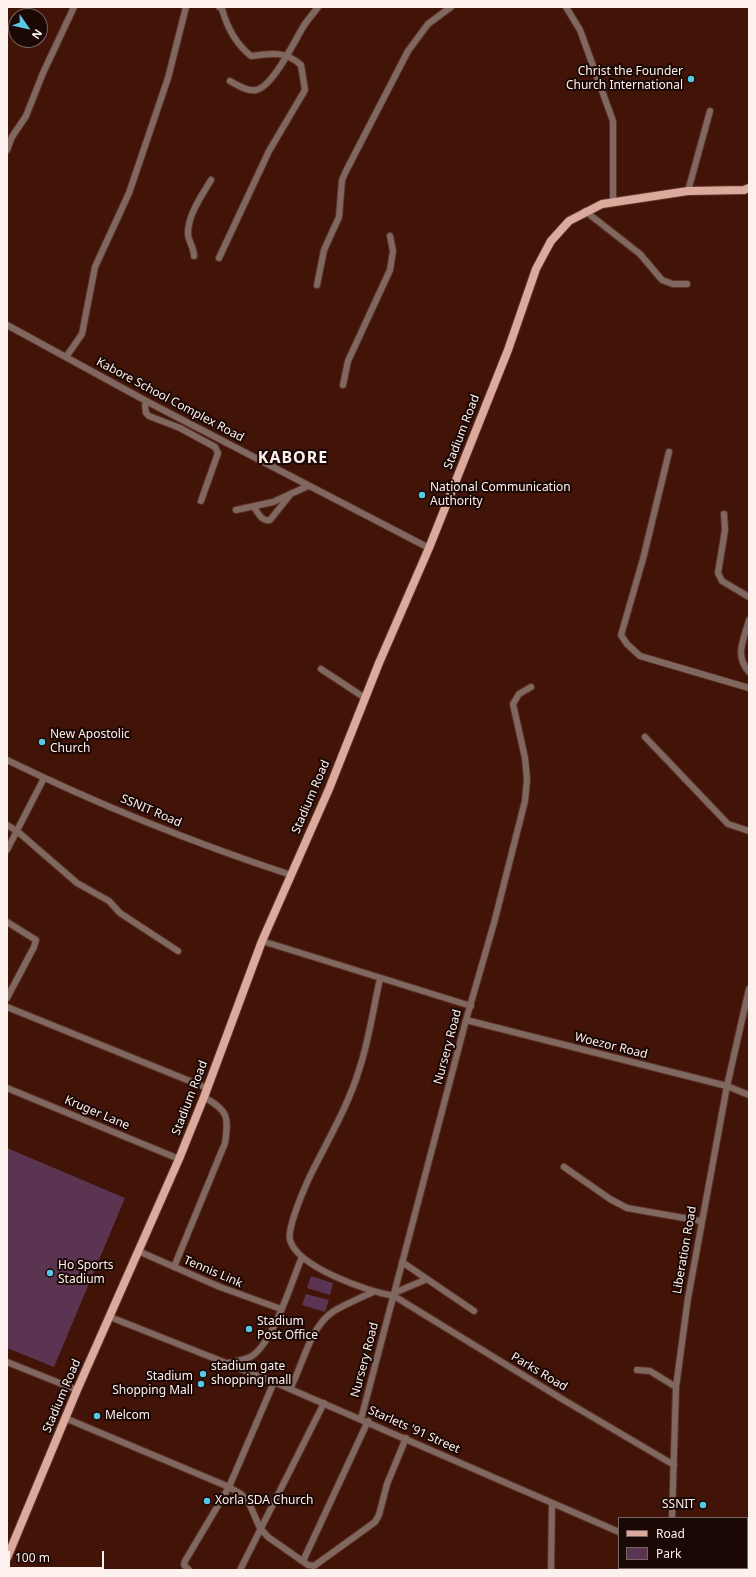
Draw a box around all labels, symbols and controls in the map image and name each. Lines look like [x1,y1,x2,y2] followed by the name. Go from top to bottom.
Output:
[8,8,48,48] north arrow
[29,27,46,42] text: N
[566,65,683,93] place label: Christ the Founder Church International
[686,74,696,84] marker: Christ the Founder Church International
[94,355,246,445] street label: Kabore School Complex Road
[441,393,483,471] street label: Stadium Road
[258,448,328,468] district label: KABORE
[430,481,571,509] place label: National Communication Authority
[417,490,427,500] marker: National Communication Authority
[50,728,130,756] place label: New Apostolic Church
[37,737,47,747] marker: New Apostolic Church
[289,758,333,836] street label: Stadium Road
[118,792,184,830] street label: SSNIT Road
[431,1008,465,1086] street label: Nursery Road
[573,1030,649,1062] street label: Woezor Road
[169,1059,211,1137] street label: Stadium Road
[62,1093,132,1133] street label: Kruger Lane
[670,1205,700,1295] street label: Liberation Road
[181,1253,245,1291] street label: Tennis Link
[58,1259,114,1287] place label: Ho Sports Stadium
[45,1268,55,1278] marker: Ho Sports Stadium
[257,1315,318,1343] place label: Stadium Post Office
[348,1321,382,1399] street label: Nursery Road
[244,1324,254,1334] marker: Stadium Post Office
[508,1350,570,1394] street label: Parks Road
[40,1357,84,1435] street label: Stadium Road
[211,1360,291,1388] place label: stadium gate shopping mall
[198,1369,208,1379] marker: stadium gate shopping mall
[112,1370,193,1398] place label: Stadium Shopping Mall
[196,1379,206,1389] marker: Stadium Shopping Mall
[366,1403,462,1457] street label: Starlets '91 Street
[105,1409,150,1423] place label: Melcom
[92,1411,102,1421] marker: Melcom
[215,1494,313,1508] place label: Xorla SDA Church
[202,1496,212,1506] marker: Xorla SDA Church
[662,1498,695,1512] place label: SSNIT
[698,1500,708,1510] marker: SSNIT
[618,1517,748,1569] legend
[656,1525,685,1542] text: Road
[10,1543,106,1569] scale bar
[656,1545,681,1562] text: Park
[15,1549,50,1566] text: 100 m

